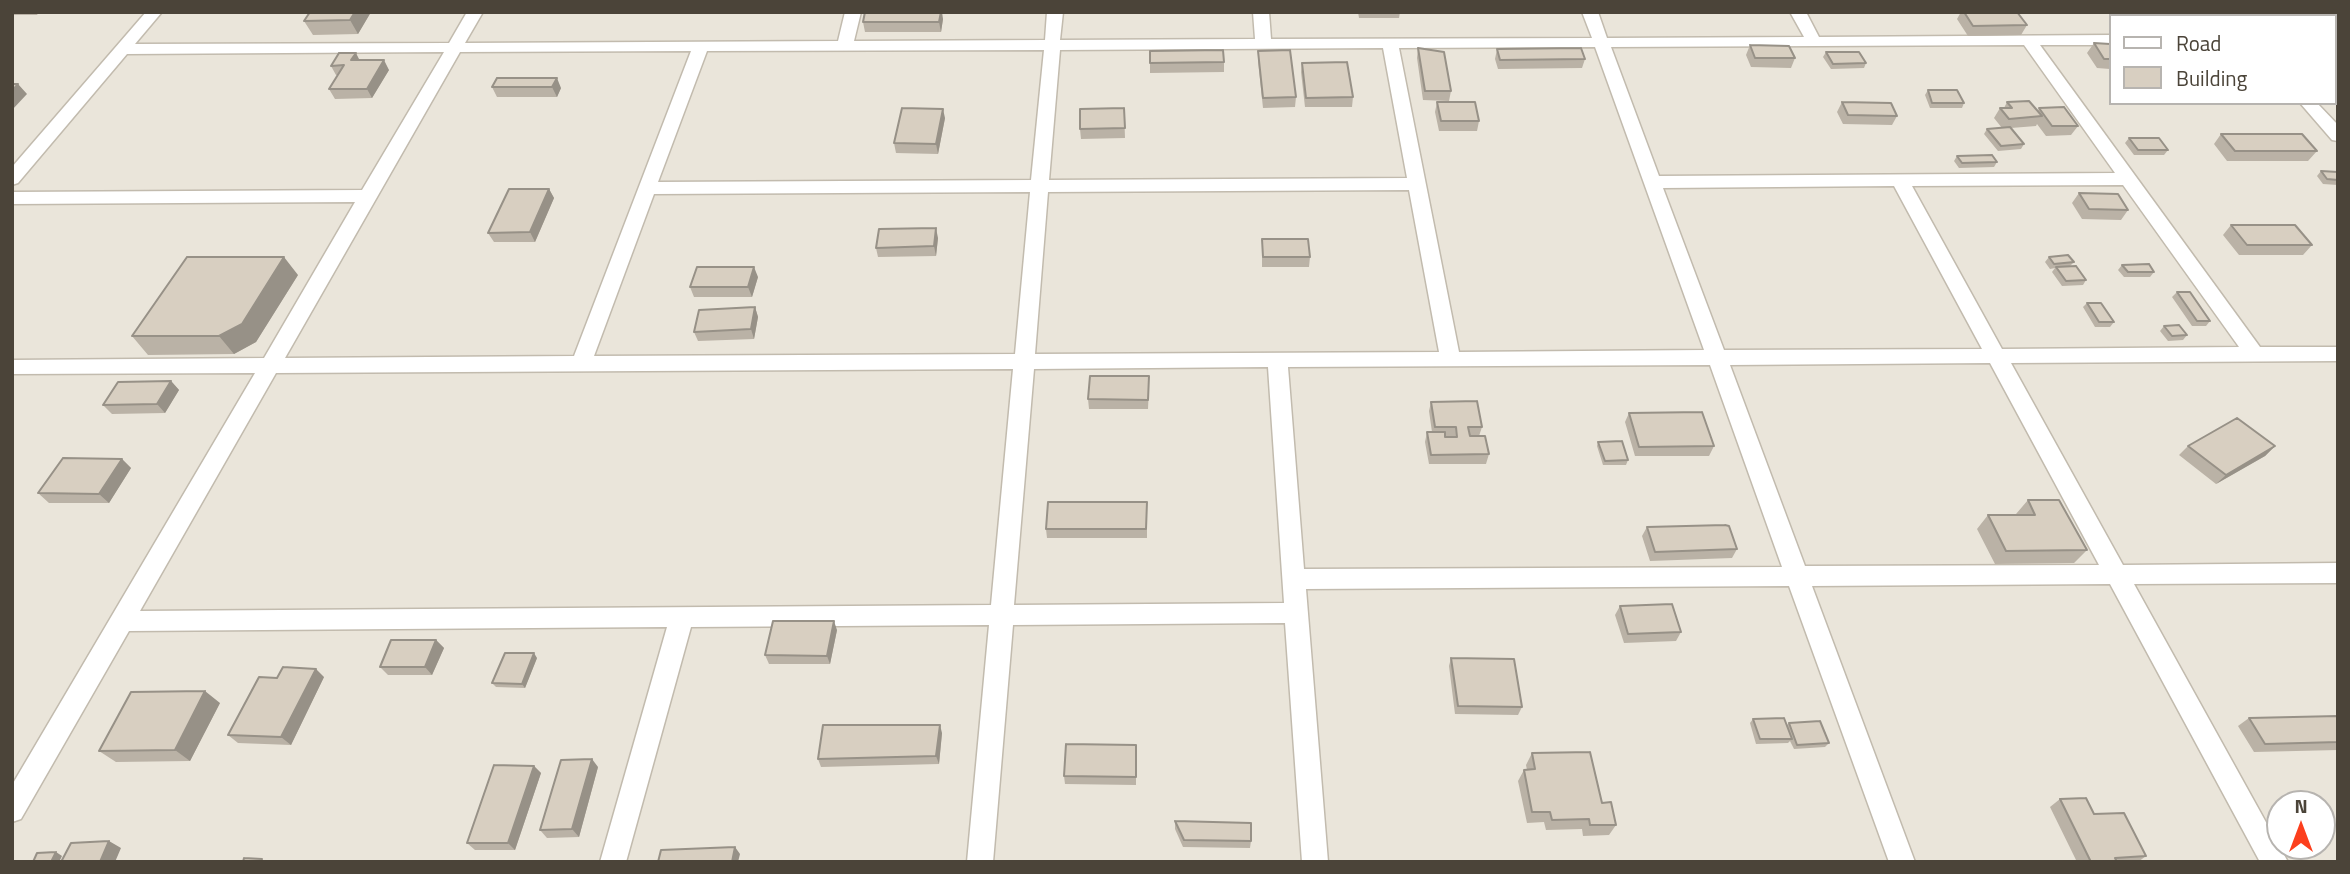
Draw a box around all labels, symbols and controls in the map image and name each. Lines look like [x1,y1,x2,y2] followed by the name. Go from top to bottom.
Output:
[2108,14,2336,105] legend
[2176,27,2221,59] text: Road
[2176,62,2247,94] text: Building
[2266,790,2336,860] north arrow
[2294,791,2308,820] text: N

